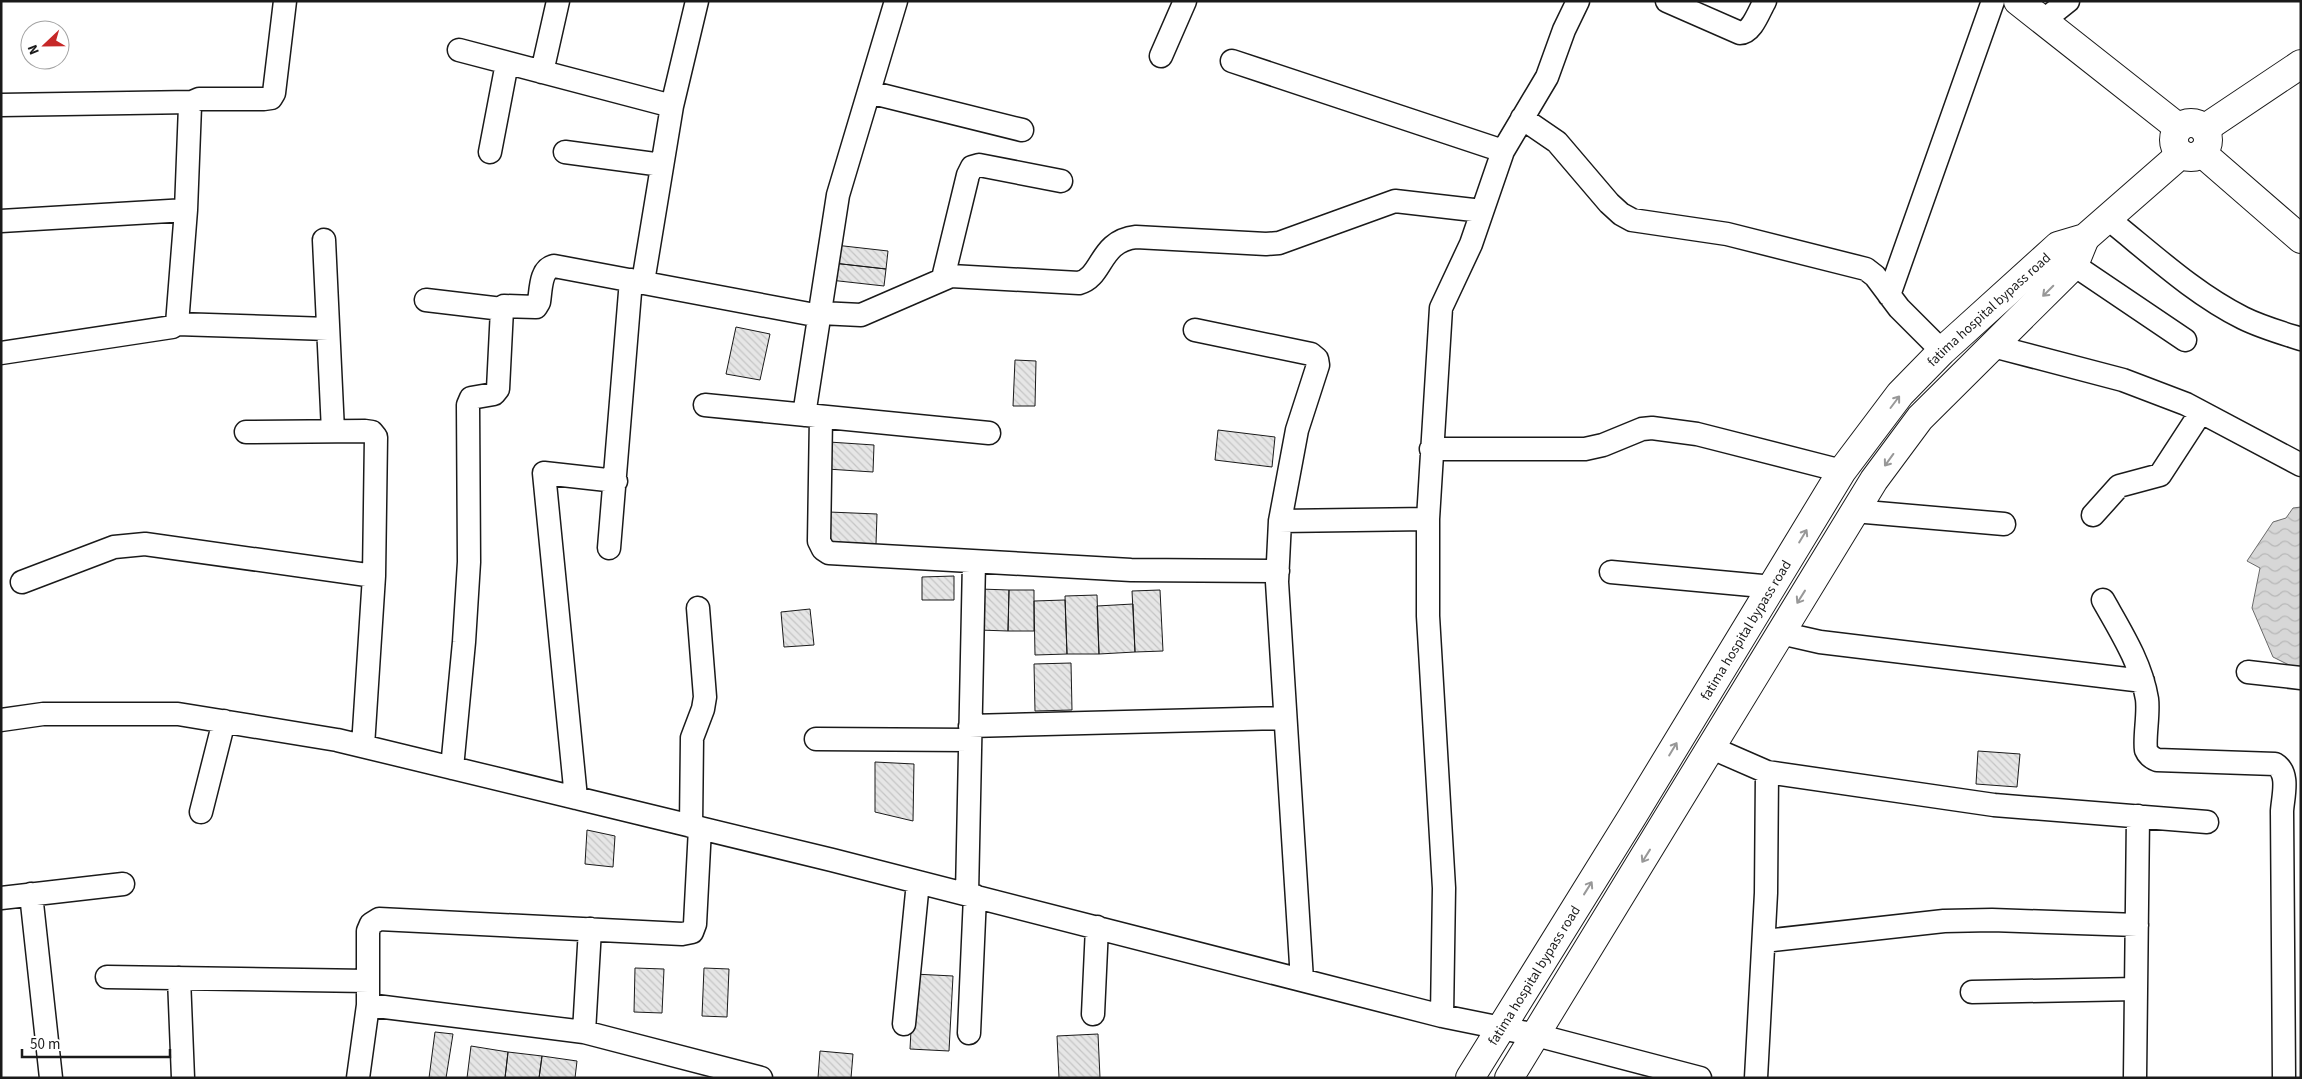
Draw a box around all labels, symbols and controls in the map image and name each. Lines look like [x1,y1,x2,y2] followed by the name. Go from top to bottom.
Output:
[20,20,70,70] north arrow
[23,41,45,58] text: N
[1923,248,2055,372] street label: fatima hospital bypass road
[2042,285,2054,297] one-way arrow
[1889,396,1900,409] one-way arrow
[1884,453,1894,467] one-way arrow
[1799,529,1809,543] one-way arrow
[1696,556,1797,704] street label: fatima hospital bypass road
[1796,590,1806,604] one-way arrow
[1669,743,1679,757] one-way arrow
[1640,849,1650,863] one-way arrow
[1584,881,1594,895] one-way arrow
[1484,902,1586,1049] street label: fatima hospital bypass road
[22,1026,170,1058] scale bar
[30,1034,60,1055] text: 50 m

